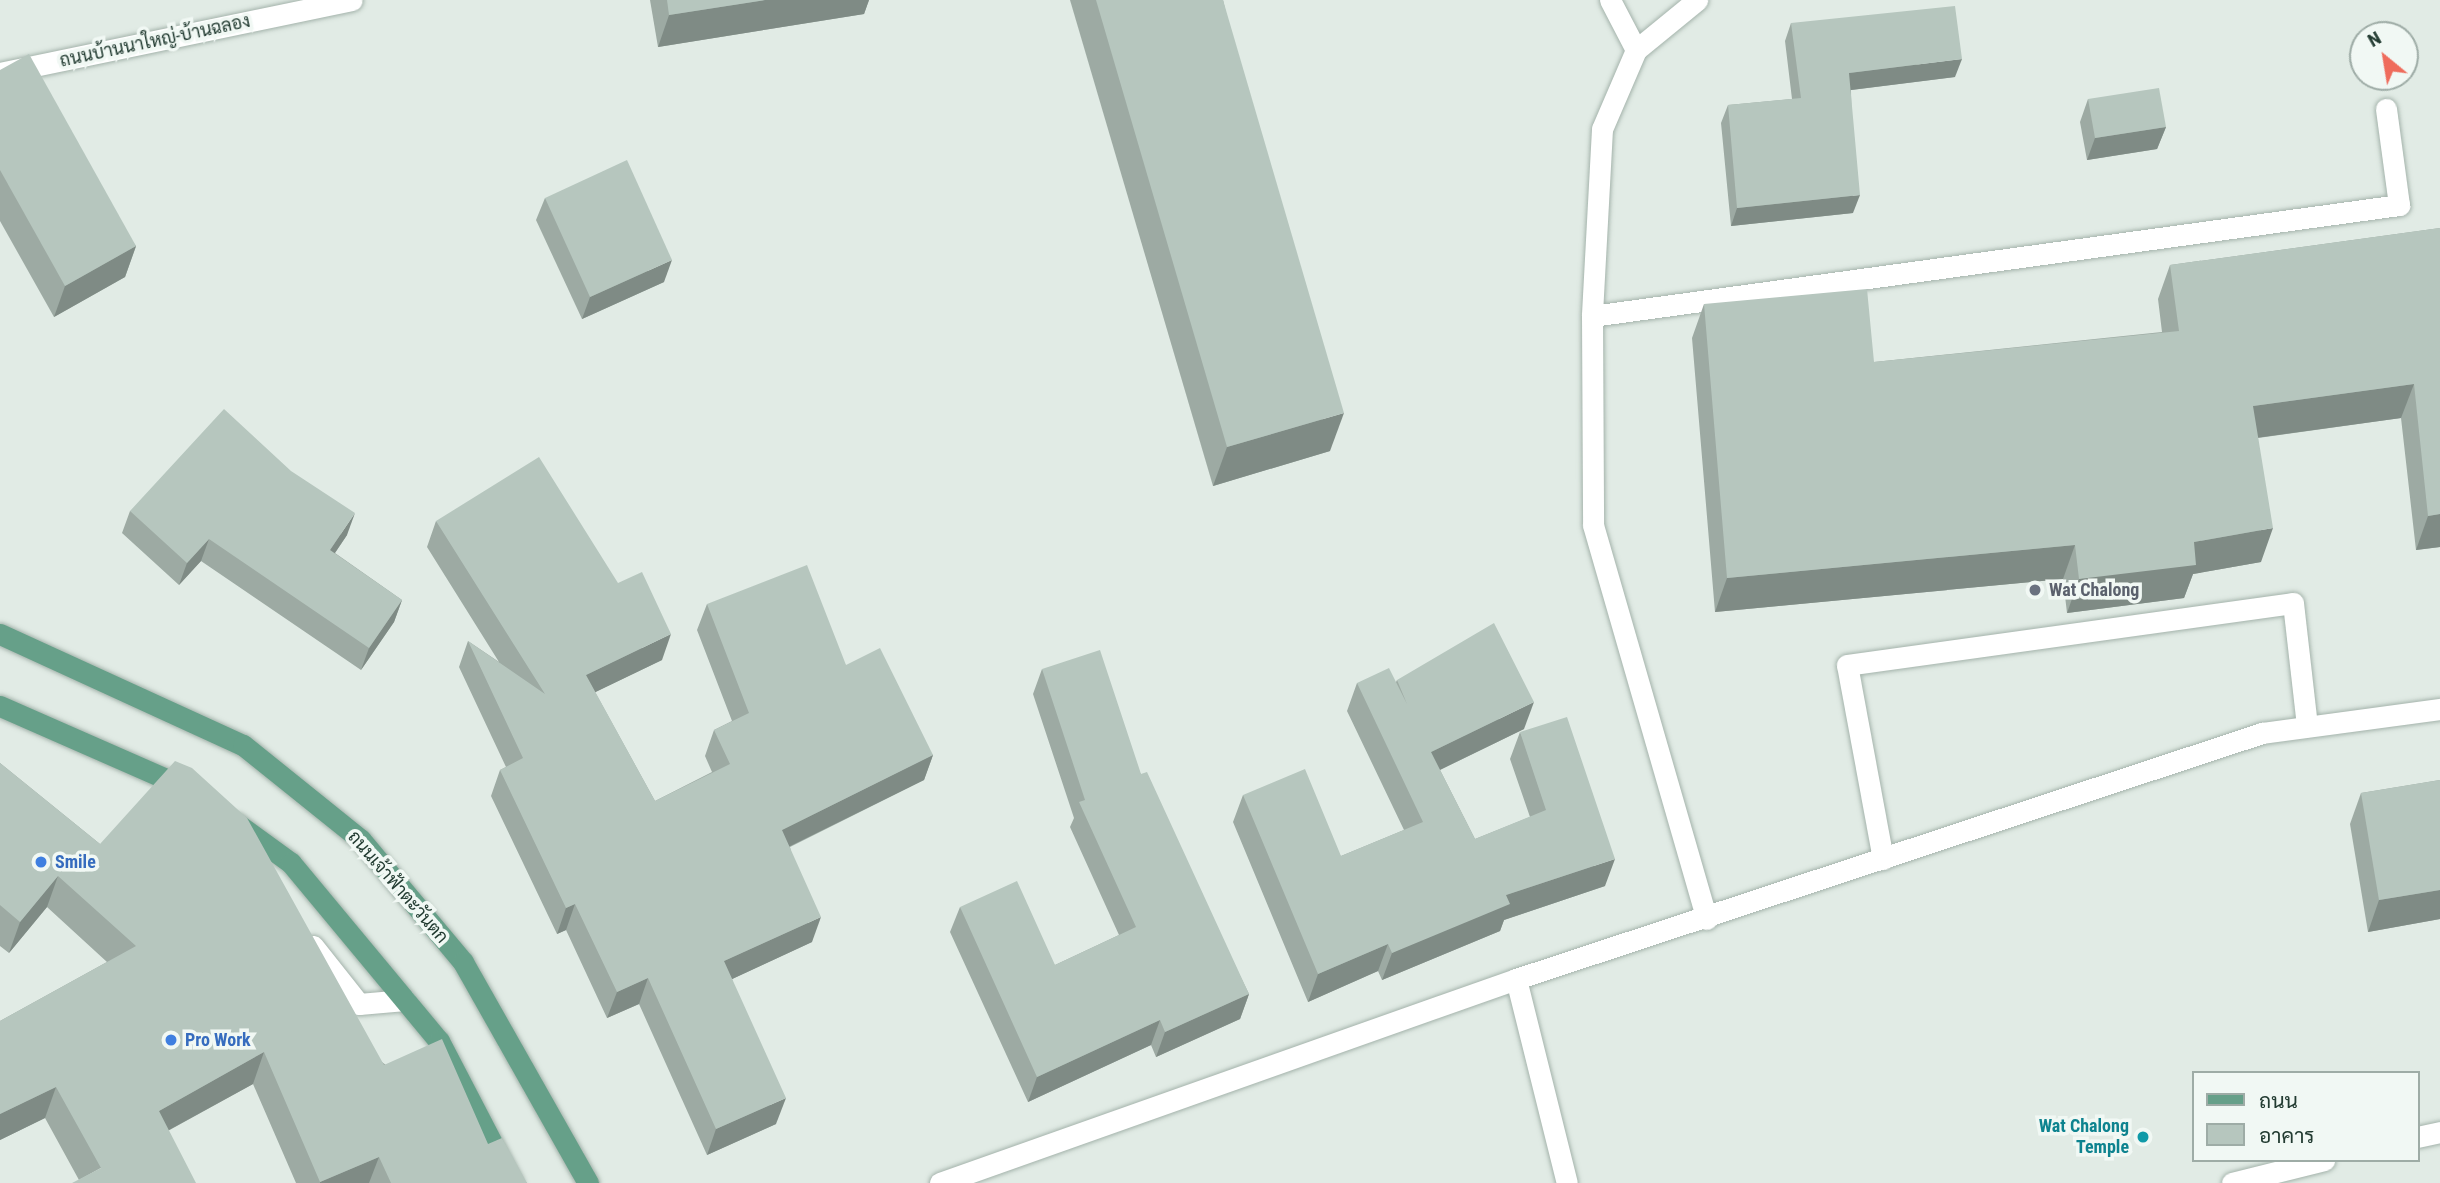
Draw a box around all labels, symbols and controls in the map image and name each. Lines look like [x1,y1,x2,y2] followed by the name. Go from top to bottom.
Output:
[58,10,252,72] street label: ถนนบ้านนาใหญ่-บ้านฉลอง
[2349,21,2419,91] north arrow
[2363,26,2385,52] text: N
[2049,579,2139,601] place label: Wat Chalong
[2027,582,2043,598] marker: Wat Chalong
[343,826,453,948] street label: ถนนเจ้าฟ้าตะวันตก
[55,851,96,873] place label: Smile
[33,854,49,870] marker: Smile
[185,1029,251,1051] place label: Pro Work
[163,1032,179,1048] marker: Pro Work
[2192,1071,2419,1162] legend
[2259,1089,2298,1113] text: ถนน
[2039,1116,2129,1158] place label: Wat Chalong Temple
[2259,1124,2315,1148] text: อาคาร
[2135,1129,2151,1145] marker: Wat Chalong Temple

